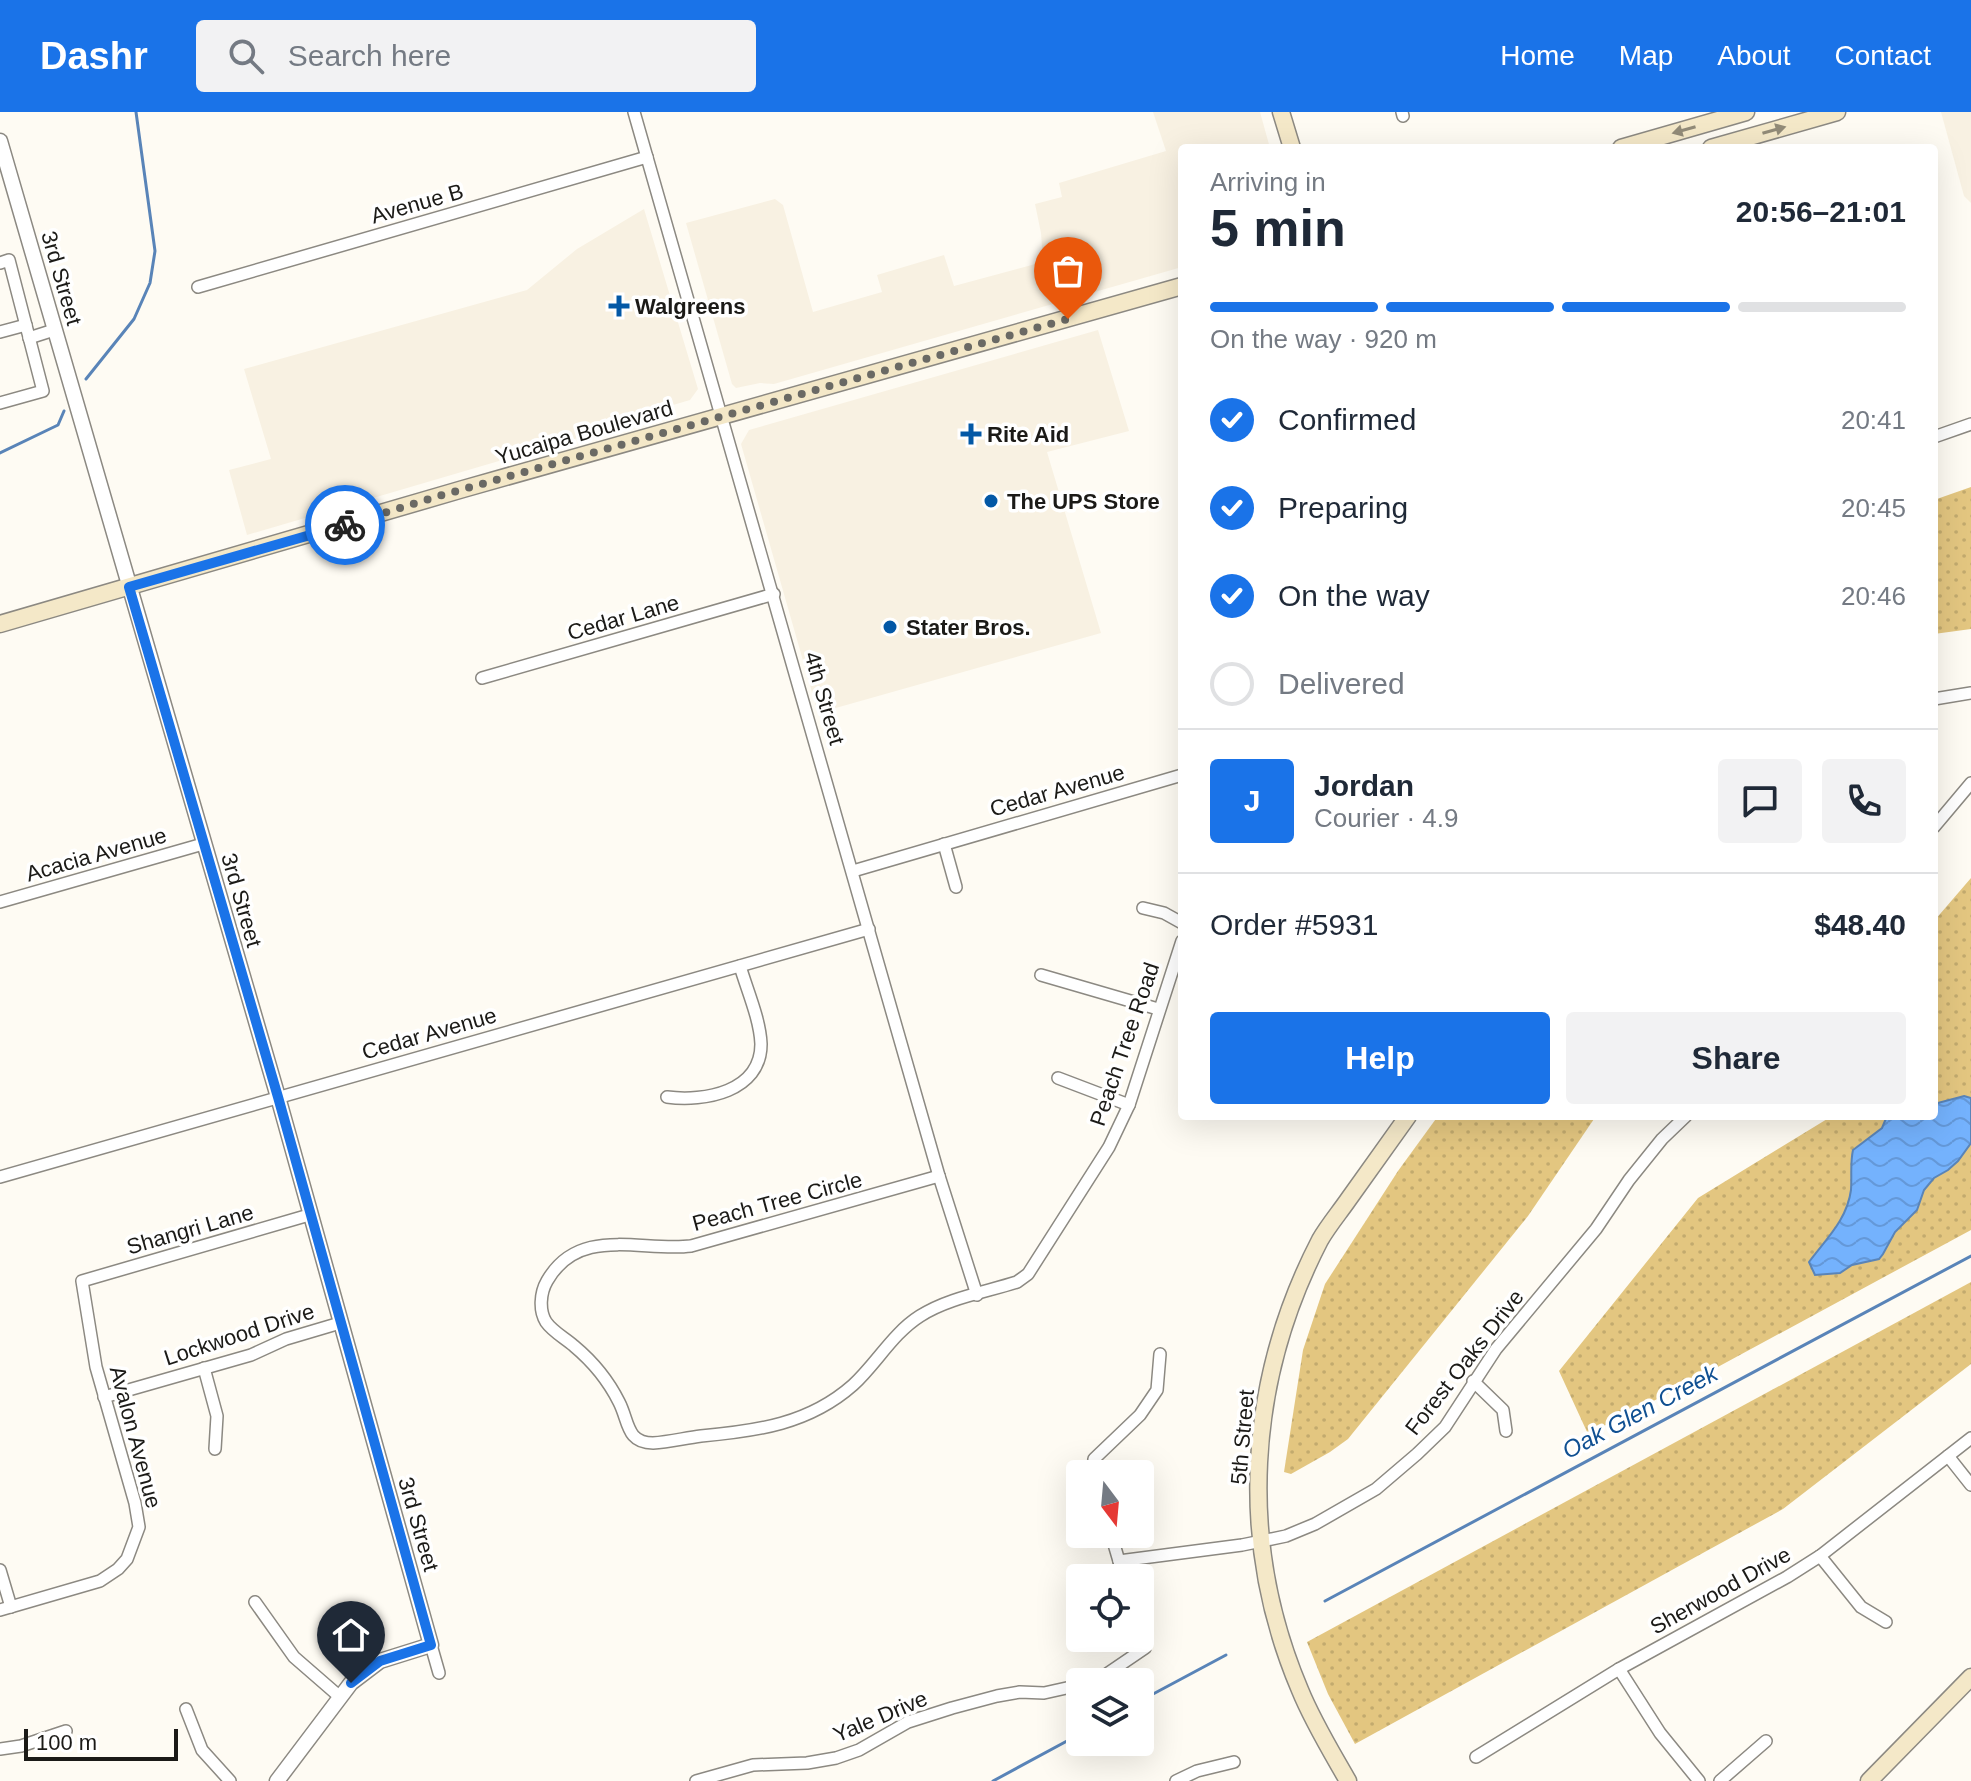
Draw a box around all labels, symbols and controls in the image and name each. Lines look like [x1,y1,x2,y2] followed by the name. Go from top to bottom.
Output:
[196,20,756,92] search box
[224,34,268,78] icon: search
[40,35,148,77] text: Dashr
[288,39,451,72] text: Search here
[1500,40,1575,71] text: Home
[1619,40,1673,71] text: Map
[1717,40,1791,71] text: About
[1835,40,1931,71] text: Contact
[1763,123,1787,136] one-way arrow
[1671,124,1695,137] one-way arrow
[1210,167,1326,197] text: Arriving in
[368,178,466,229] street label: Avenue B
[1736,195,1906,228] text: 20:56–21:01
[1210,199,1346,257] text: 5 min
[36,228,87,328] street label: 3rd Street
[1034,237,1102,319] pin
[1046,249,1090,293] icon: bag
[635,294,745,319] place label: Walgreens
[610,297,628,315] marker: Walgreens
[1210,324,1437,354] text: On the way · 920 m
[493,395,676,470] street label: Yucaipa Boulevard
[1210,398,1254,442] icon: check
[1278,403,1416,436] text: Confirmed
[1841,405,1906,435] text: 20:41
[987,422,1069,447] place label: Rite Aid
[962,425,980,443] marker: Rite Aid
[305,485,385,565] courier
[1210,486,1254,530] icon: check
[1007,489,1160,514] place label: The UPS Store
[1278,491,1408,524] text: Preparing
[982,492,1000,510] marker: The UPS Store
[1841,493,1906,523] text: 20:45
[323,503,367,547] icon: bike
[1210,574,1254,618] icon: check
[1278,579,1430,612] text: On the way
[1841,581,1906,611] text: 20:46
[564,590,682,645] street label: Cedar Lane
[906,615,1031,640] place label: Stater Bros.
[881,618,899,636] marker: Stater Bros.
[799,649,850,747] street label: 4th Street
[1278,667,1405,700] text: Delivered
[987,759,1127,822] street label: Cedar Avenue
[1718,759,1802,843] button: chat
[1822,759,1906,843] button: phone
[1314,769,1414,802] text: Jordan
[1244,784,1260,817] text: J
[1314,803,1459,833] text: Courier · 4.9
[23,822,169,887] street label: Acacia Avenue
[216,850,267,950] street label: 3rd Street
[1210,908,1378,941] text: Order #5931
[1814,908,1906,941] text: $48.40
[1085,959,1164,1129] street label: Peach Tree Road
[359,1002,499,1065] street label: Cedar Avenue
[1210,1012,1550,1104] button: Help
[1566,1012,1906,1104] button: Share
[689,1167,865,1236] street label: Peach Tree Circle
[124,1199,256,1260] street label: Shangri Lane
[1400,1285,1529,1440] street label: Forest Oaks Drive
[161,1298,317,1371] street label: Lockwood Drive
[1557,1358,1724,1464] water label: Oak Glen Creek
[105,1363,166,1511] street label: Avalon Avenue
[1226,1388,1259,1486] street label: 5th Street
[1066,1460,1154,1548] north arrow
[1066,1460,1154,1756] map controls
[393,1474,444,1574] street label: 3rd Street
[1646,1542,1795,1639] street label: Sherwood Drive
[1066,1564,1154,1652] button: locate
[317,1601,385,1683] pin
[329,1613,373,1657] icon: home
[1066,1668,1154,1756] button: layers
[829,1685,931,1747] street label: Yale Drive
[24,1725,178,1761] scale bar
[36,1730,97,1755] text: 100 m

